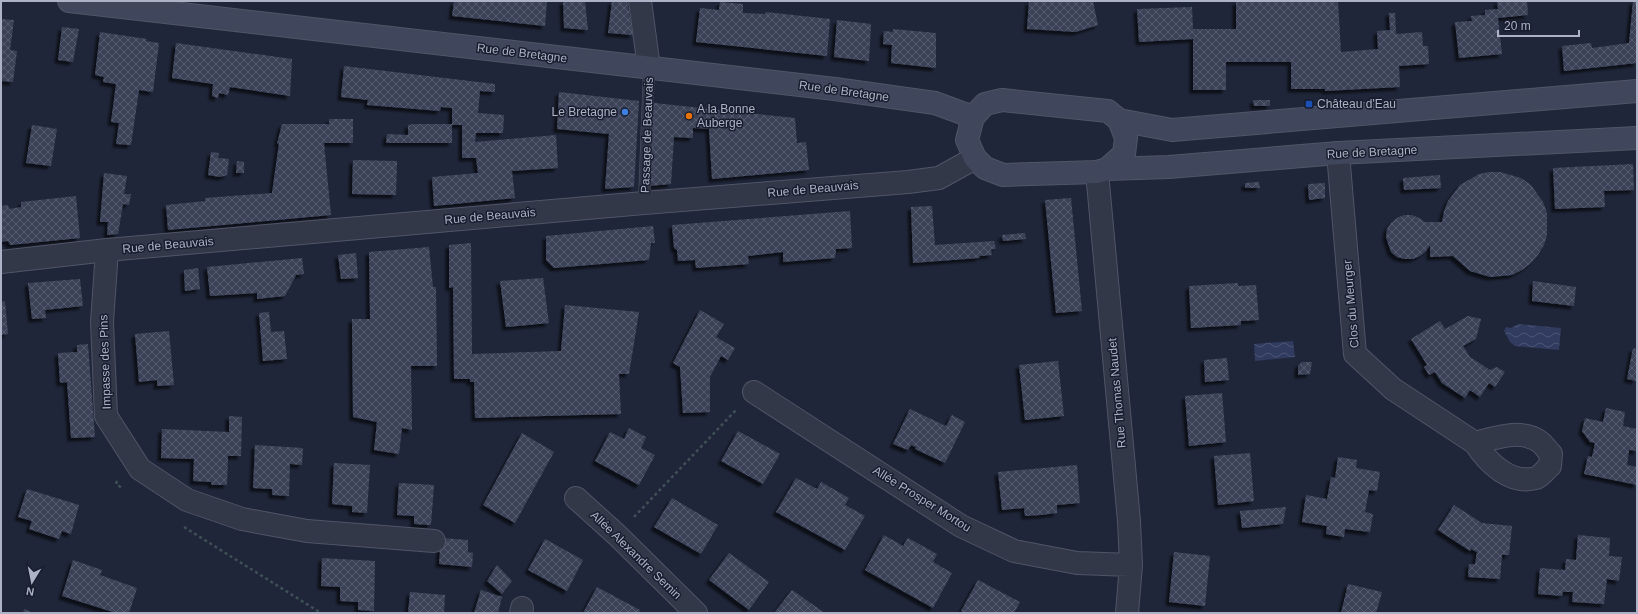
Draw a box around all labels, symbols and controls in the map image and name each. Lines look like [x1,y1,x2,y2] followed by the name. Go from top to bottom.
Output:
[1498,12,1579,38] scale bar
[1504,19,1531,33] text: 20 m
[476,41,568,66] street label: Rue de Bretagne
[638,77,656,193] street label: Passage de Beauvais
[798,78,890,104] street label: Rue de Bretagne
[1317,97,1396,111] place label: Château d'Eau
[1304,99,1314,109] marker: Château d'Eau
[697,102,755,130] place label: A la Bonne Auberge
[552,105,617,119] place label: Le Bretagne
[620,107,630,117] marker: Le Bretagne
[684,111,694,121] marker: A la Bonne Auberge
[1326,143,1418,161] street label: Rue de Bretagne
[767,178,859,200] street label: Rue de Beauvais
[444,205,536,227] street label: Rue de Beauvais
[122,234,214,256] street label: Rue de Beauvais
[1340,259,1362,349] street label: Clos du Meurger
[96,314,114,410] street label: Impasse des Pins
[1105,337,1129,449] street label: Rue Thomas Naudet
[870,463,974,535] street label: Allée Prosper Mortou
[588,508,684,602] street label: Allée Alexandre Semin
[12,562,52,602] north arrow
[25,585,35,598] text: N

